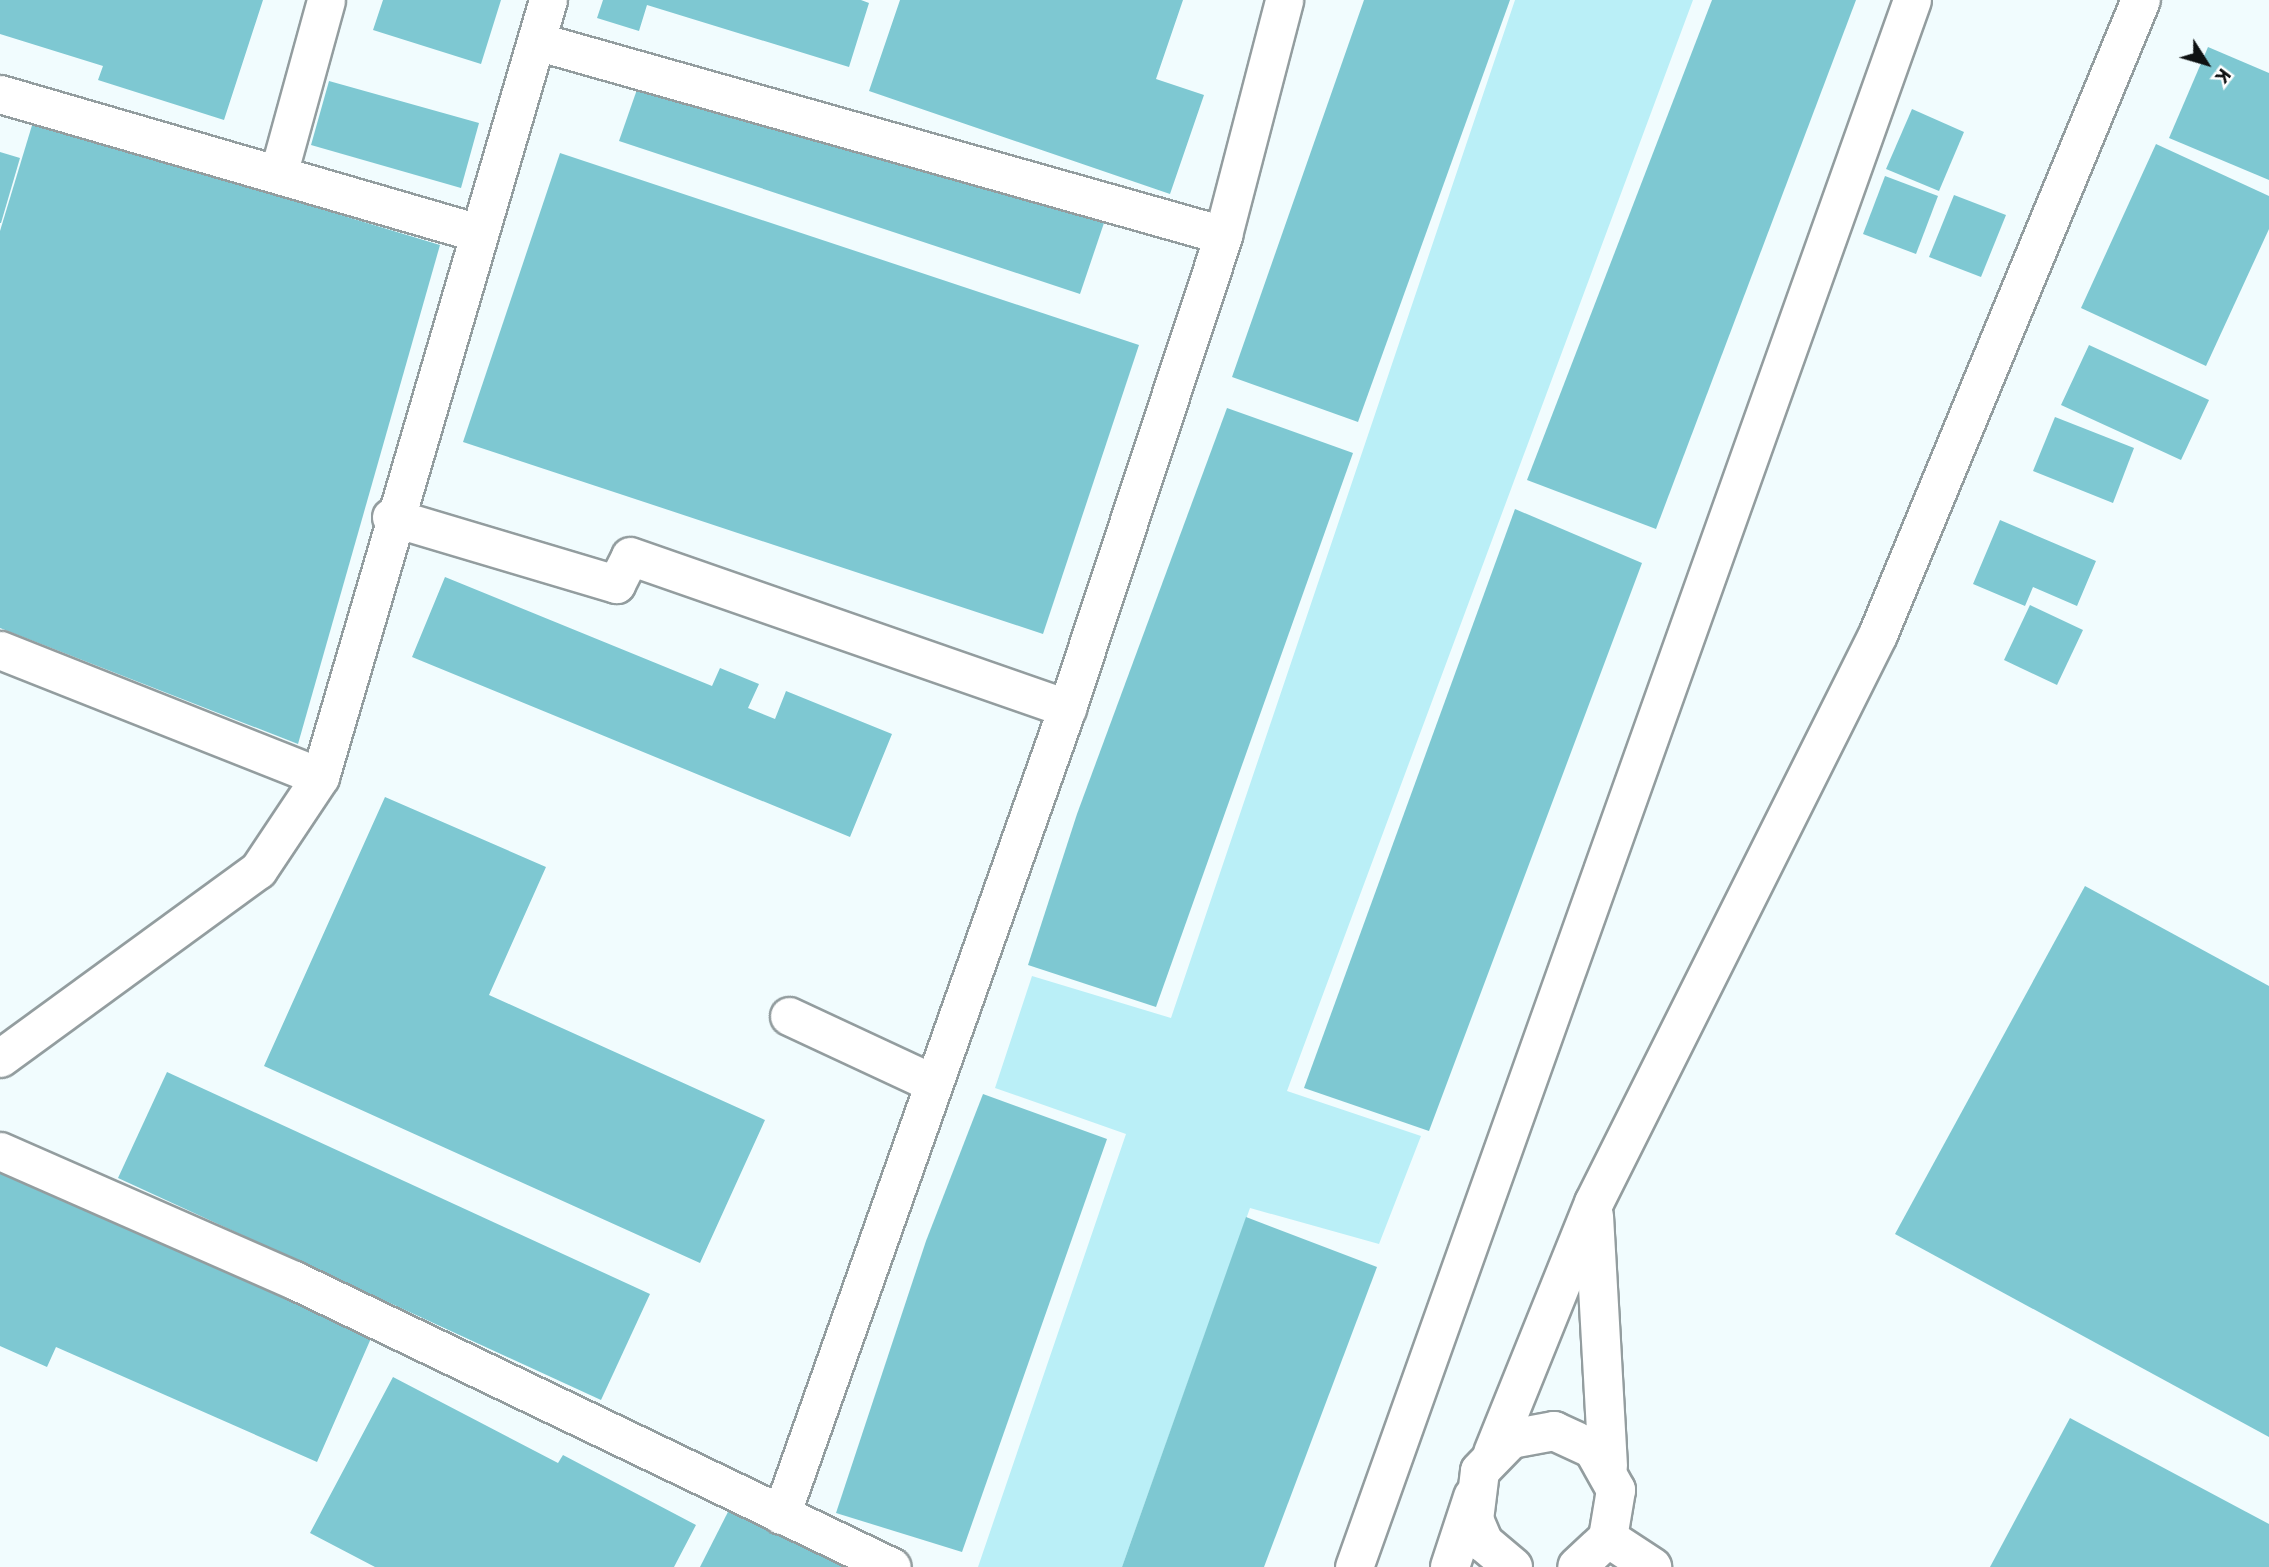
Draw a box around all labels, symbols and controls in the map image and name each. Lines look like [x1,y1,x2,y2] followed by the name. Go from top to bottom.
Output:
[2171,28,2241,98] north arrow
[2210,64,2236,88] text: K

